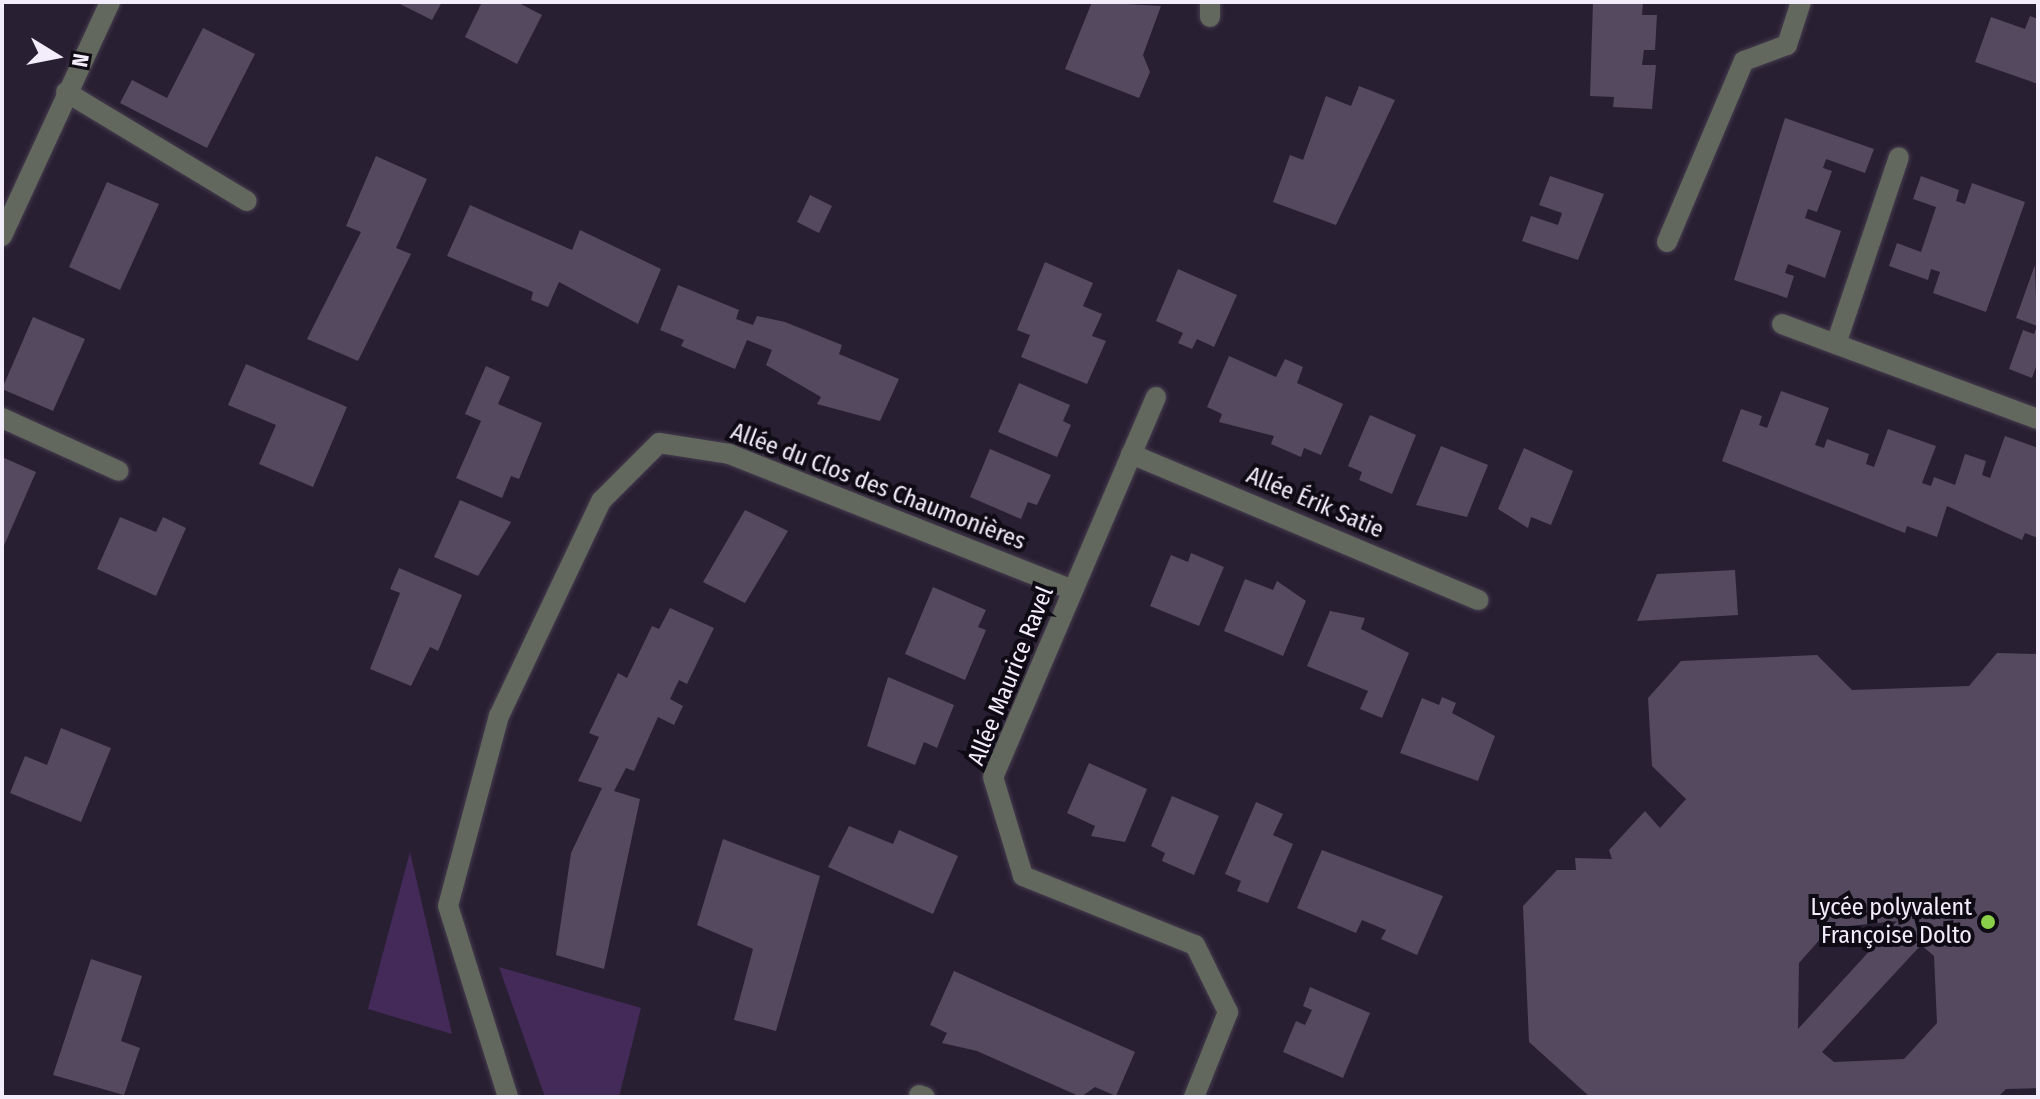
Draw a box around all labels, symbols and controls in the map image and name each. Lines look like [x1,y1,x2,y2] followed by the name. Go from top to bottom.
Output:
[16,16,96,96] north arrow
[66,51,95,69] text: N
[727,417,1029,557] street label: Allée du Clos des Chaumonières
[1242,461,1388,545] street label: Allée Érik Satie
[962,582,1060,770] street label: Allée Maurice Ravel
[1811,894,1972,950] place label: Lycée polyvalent Françoise Dolto
[1979,913,1997,931] marker: Lycée polyvalent Françoise Dolto

